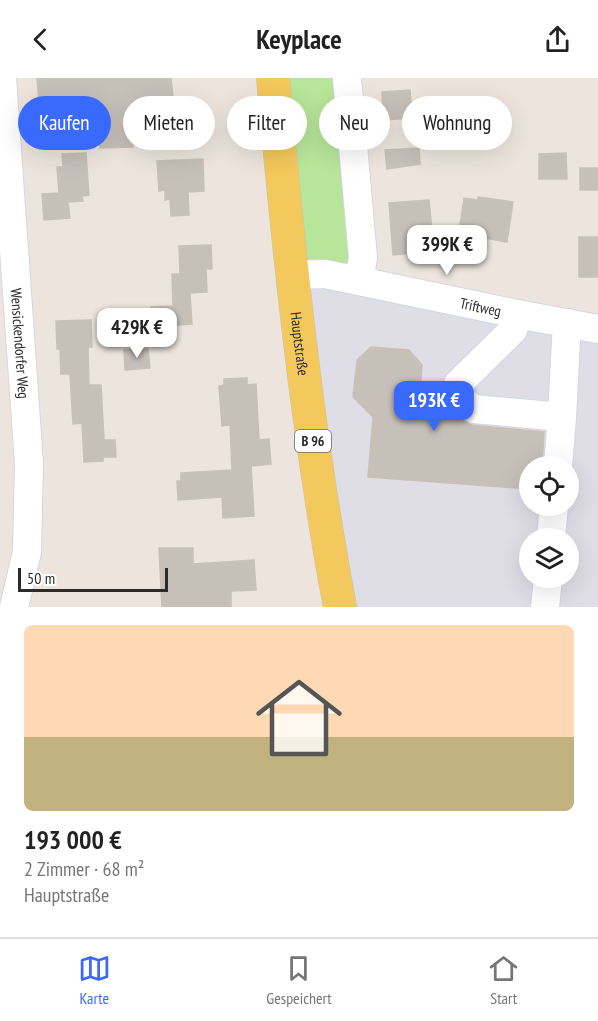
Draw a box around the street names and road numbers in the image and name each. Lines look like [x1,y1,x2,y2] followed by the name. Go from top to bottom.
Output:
[7,287,34,399] street label: Wensickendorfer Weg
[458,293,503,320] street label: Triftweg
[287,311,314,377] street label: Hauptstraße
[295,430,331,452] road number: B 96

